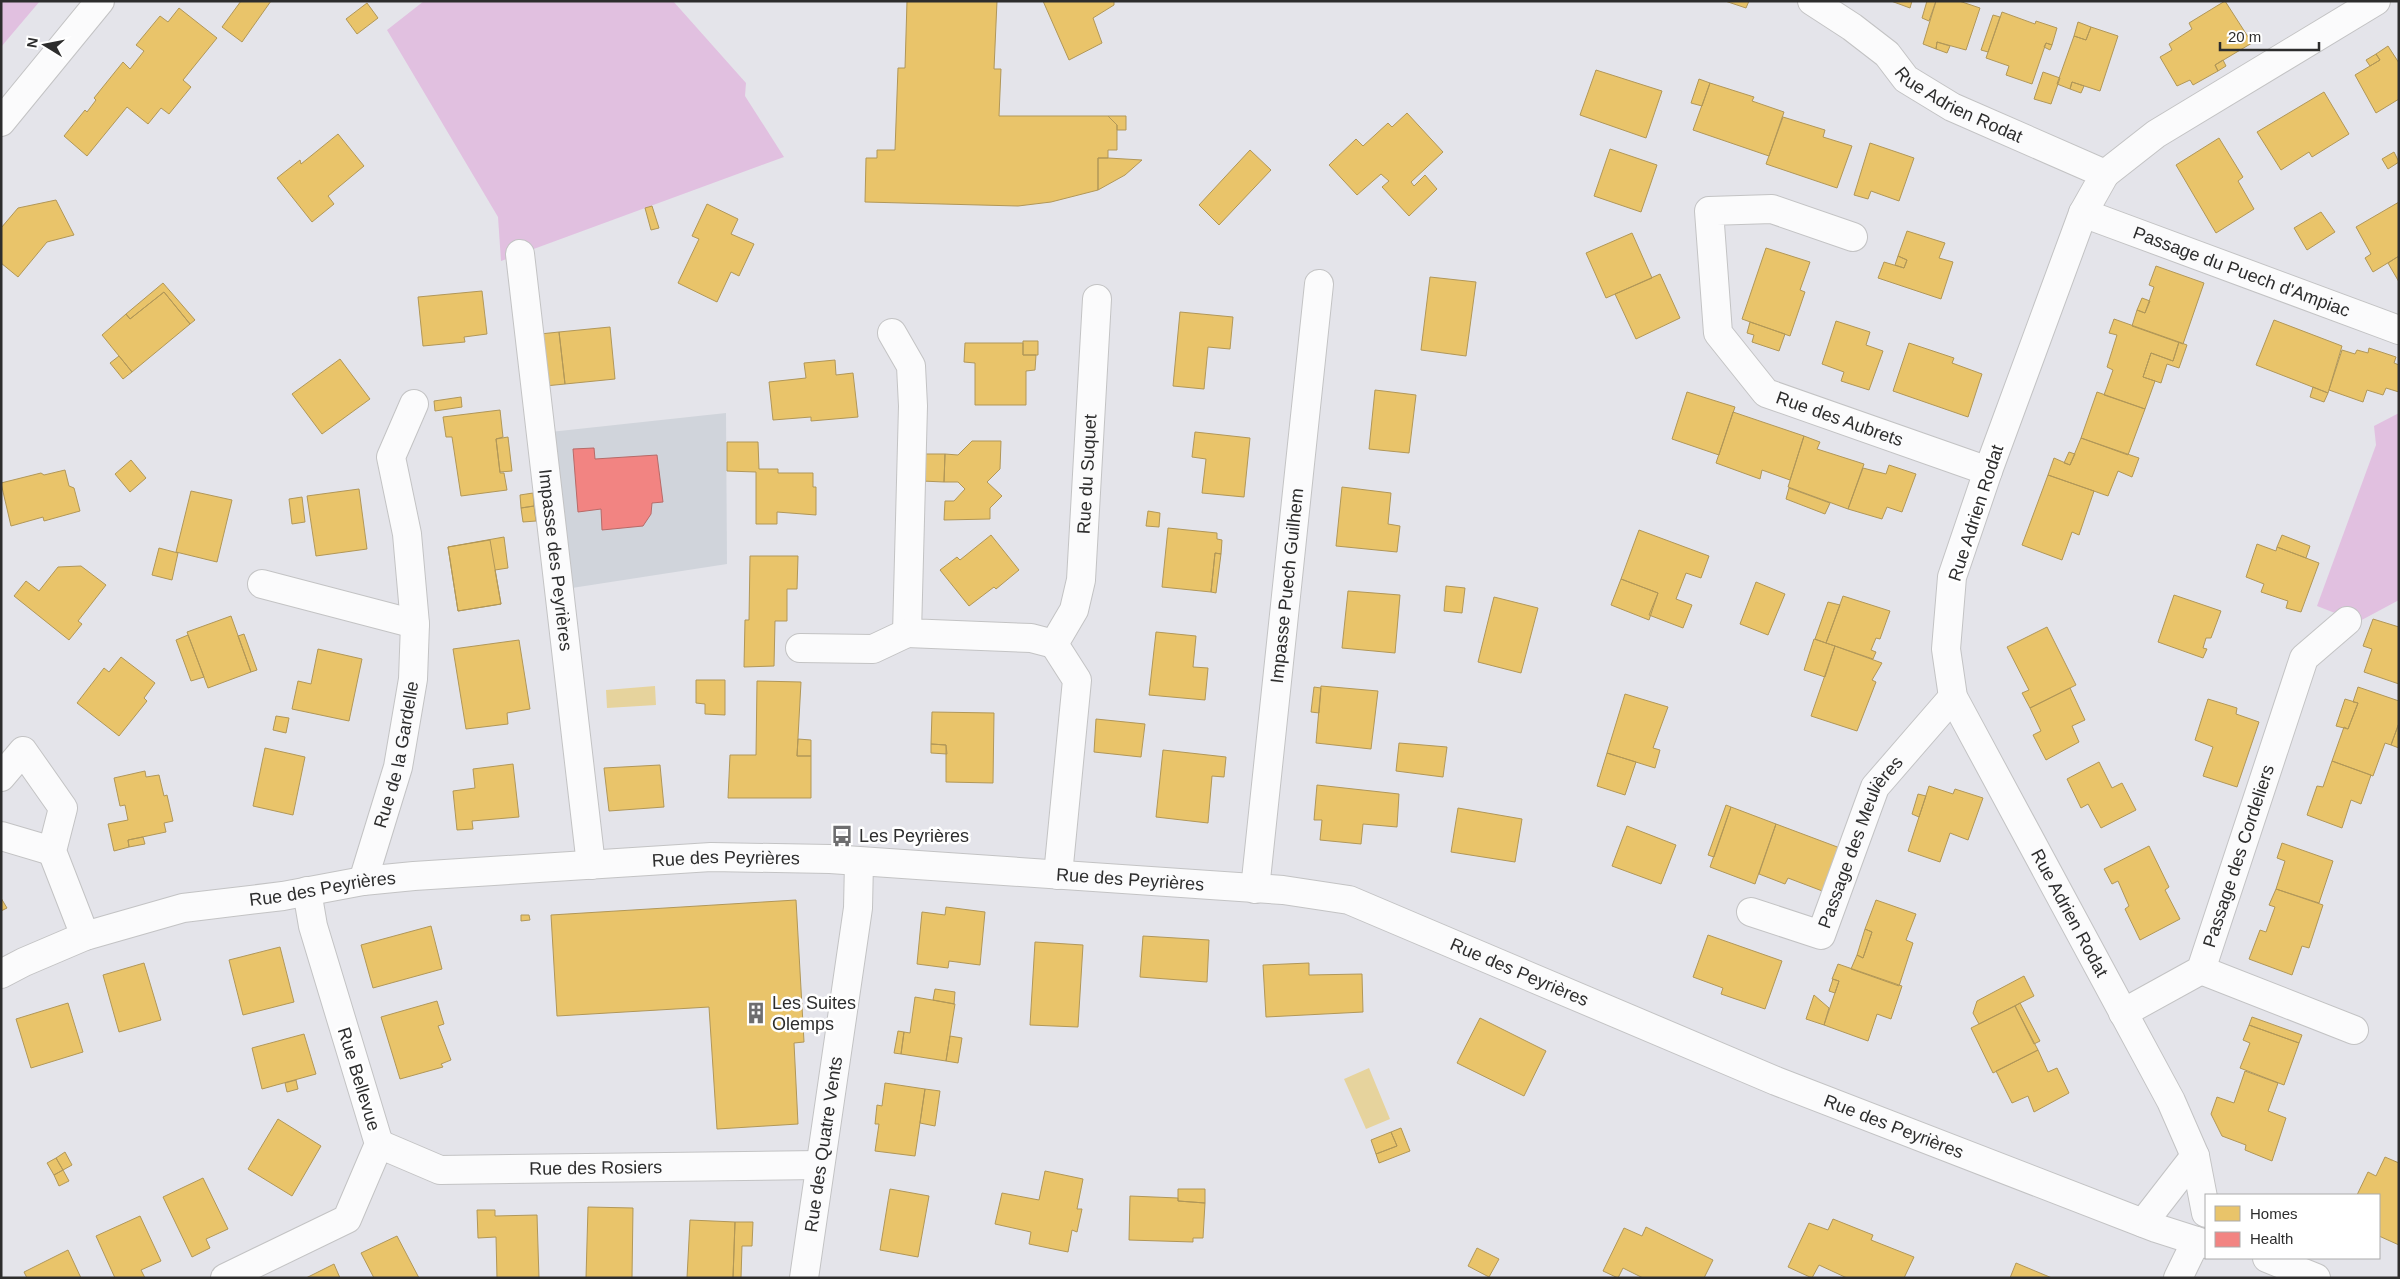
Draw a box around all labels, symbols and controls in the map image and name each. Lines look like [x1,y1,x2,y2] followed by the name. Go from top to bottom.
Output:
[20,20,70,70] north arrow
[2220,20,2319,52] scale bar
[2228,28,2261,45] text: 20 m
[23,36,41,49] text: N
[1891,63,2026,147] street label: Rue Adrien Rodat
[2130,222,2353,321] street label: Passage du Puech d'Ampiac
[1774,387,1906,450] street label: Rue des Aubrets
[1074,414,1100,535] street label: Rue du Suquet
[1945,442,2007,584] street label: Rue Adrien Rodat
[535,468,576,652] street label: Impasse des Peyrières
[1267,487,1307,684] street label: Impasse Puech Guilhem
[370,680,422,830] street label: Rue de la Gardelle
[1814,752,1907,931] street label: Passage des Meulières
[2199,762,2278,950] street label: Passage des Cordeliers
[829,823,855,849] bus stop icon: Les Peyrières
[859,826,969,846] place label: Les Peyrières
[2027,846,2112,980] street label: Rue Adrien Rodat
[651,847,800,871] street label: Rue des Peyrières
[1056,865,1205,895] street label: Rue des Peyrières
[248,868,397,910] street label: Rue des Peyrières
[1447,934,1591,1010] street label: Rue des Peyrières
[772,993,856,1034] place label: Les Suites Olemps
[743,1000,769,1026] building icon: Les Suites Olemps
[334,1025,384,1133] street label: Rue Bellevue
[801,1055,846,1234] street label: Rue des Quatre Vents
[1821,1090,1966,1163] street label: Rue des Peyrières
[529,1157,662,1179] street label: Rue des Rosiers
[2205,1194,2380,1259] legend
[2250,1205,2298,1222] text: Homes
[2250,1230,2293,1247] text: Health

